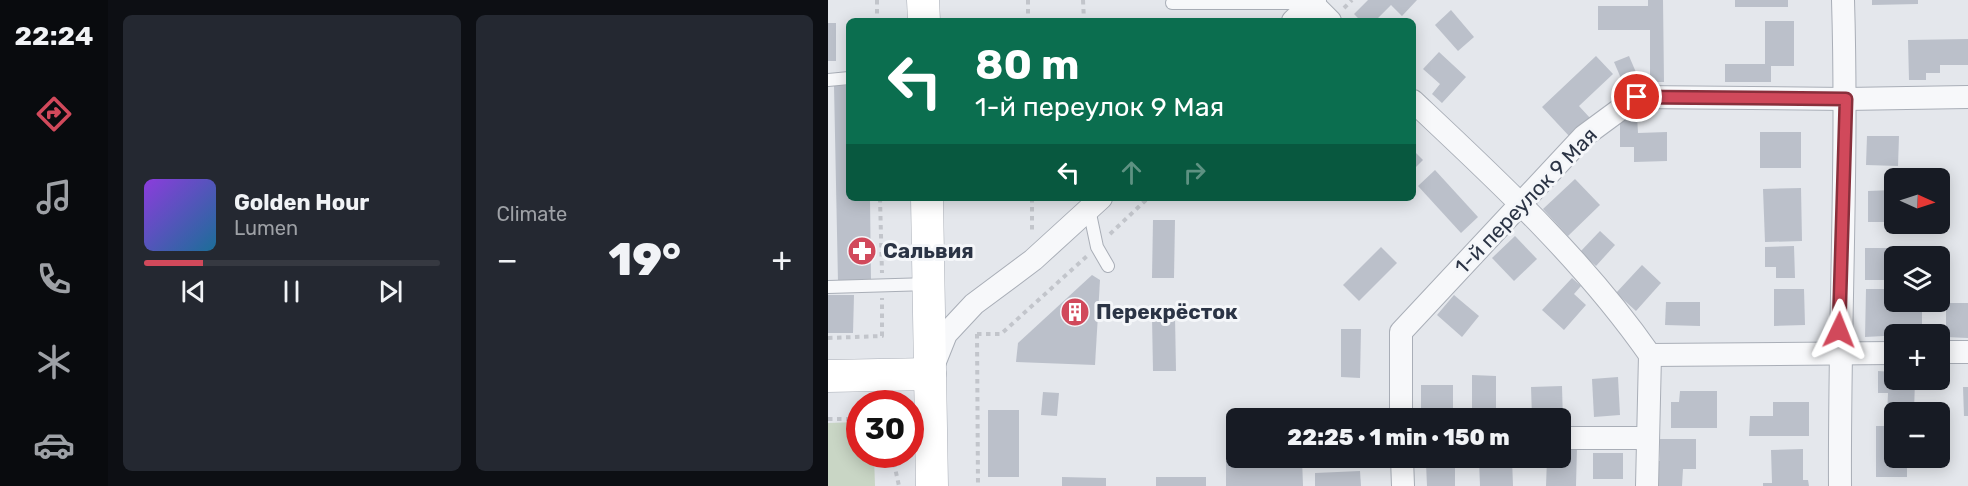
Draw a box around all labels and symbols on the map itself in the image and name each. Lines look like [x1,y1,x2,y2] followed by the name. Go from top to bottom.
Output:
[1611,71,1662,122] pin
[1449,122,1602,279] street label: 1-й переулок 9 Мая
[1884,168,1950,234] north arrow
[846,235,878,267] pharmacy icon: Сальвия
[883,238,974,263] place label: Сальвия
[1059,296,1091,328] building icon: Перекрёсток
[1807,298,1871,362] position arrow
[1096,299,1238,324] place label: Перекрёсток
[846,390,924,468] speed limit sign: 30

